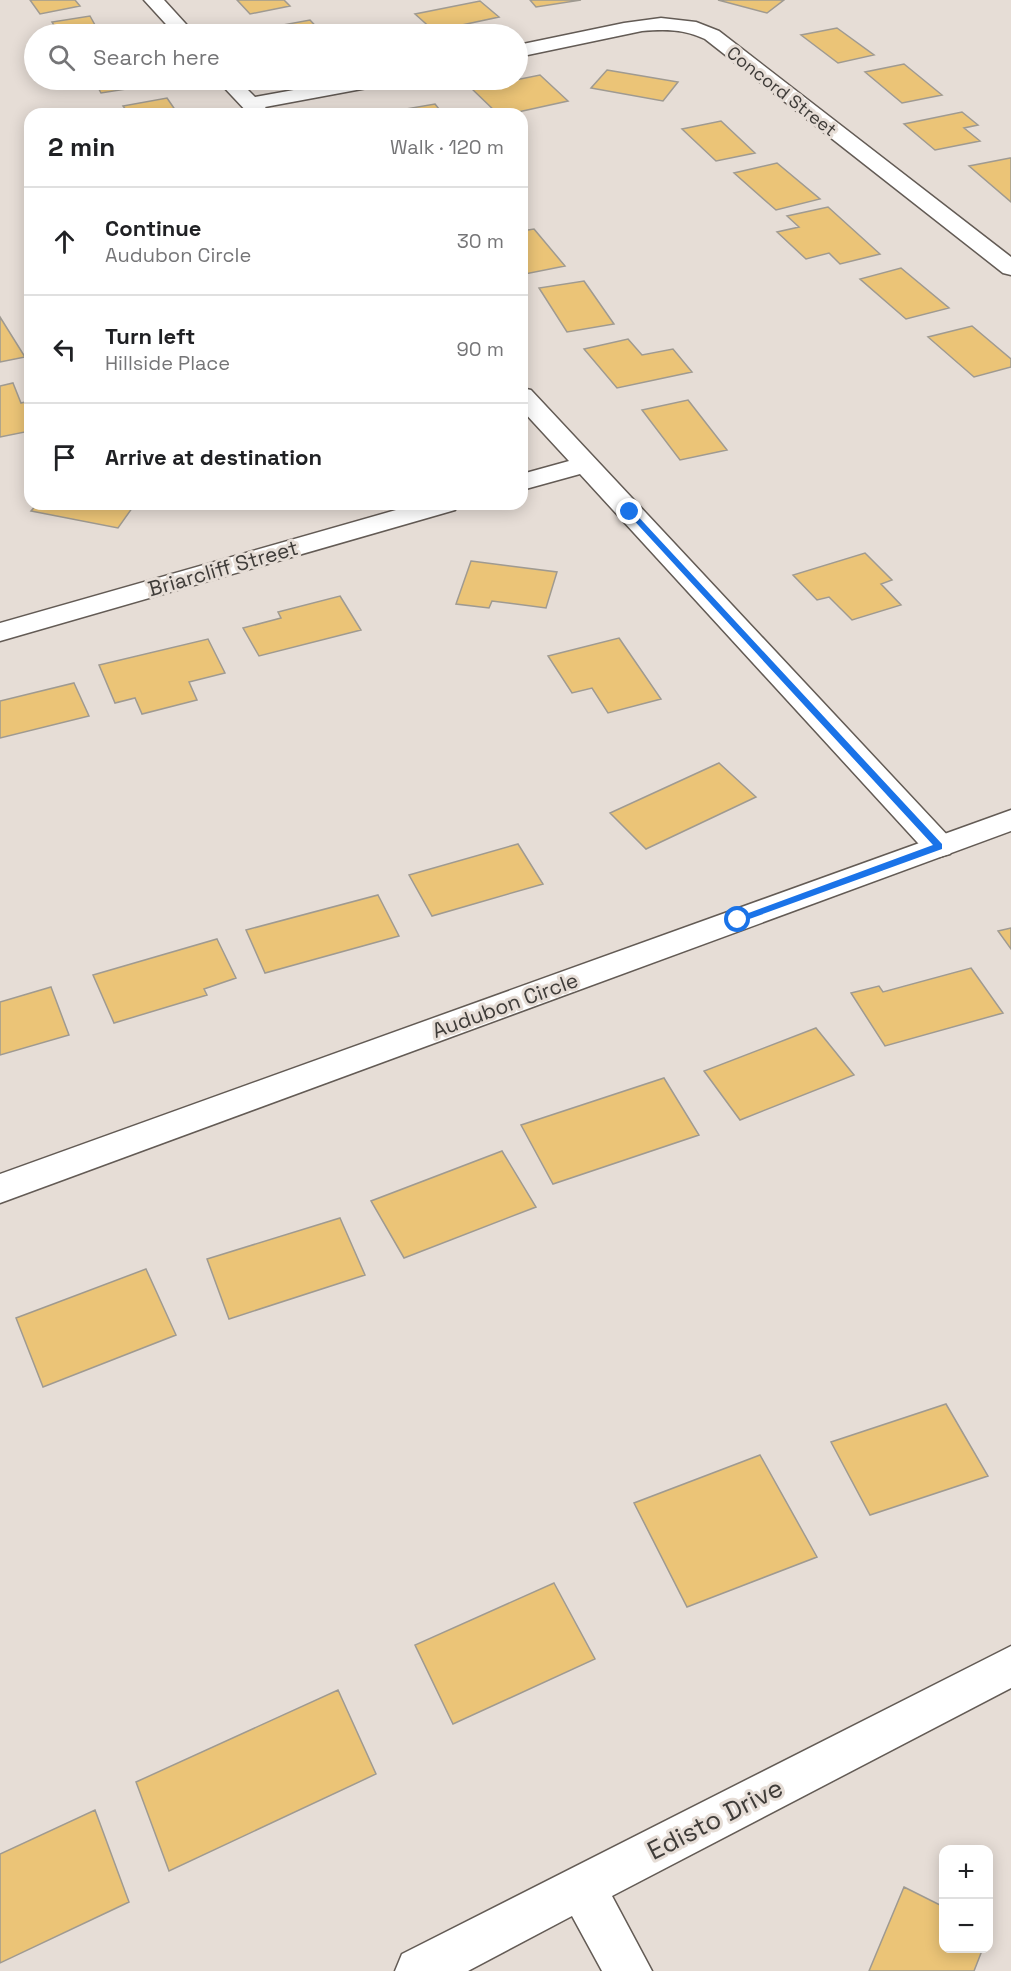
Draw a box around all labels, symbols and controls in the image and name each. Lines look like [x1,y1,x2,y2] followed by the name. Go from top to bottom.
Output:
[24,24,528,90] search box
[45,41,78,74] icon: search
[722,41,842,141] street label: Concord Street
[93,43,220,71] text: Search here
[48,130,115,164] text: 2 min
[390,134,504,160] text: Walk · 120 m
[105,214,201,242] text: Continue
[48,225,81,258] icon: ahead
[457,228,504,254] text: 30 m
[105,242,251,268] text: Audubon Circle
[105,322,195,350] text: Turn left
[48,333,81,366] icon: left
[457,336,504,362] text: 90 m
[105,350,230,376] text: Hillside Place
[48,441,81,474] icon: arrive
[105,443,322,471] text: Arrive at destination
[616,498,642,524] route end
[145,534,301,602] street label: Briarcliff Street
[724,906,750,932] route start
[428,966,582,1044] street label: Audubon Circle
[641,1770,789,1868] street label: Edisto Drive
[939,1845,993,1953] map controls
[939,1845,993,1899] button: +
[939,1899,993,1953] button: −

